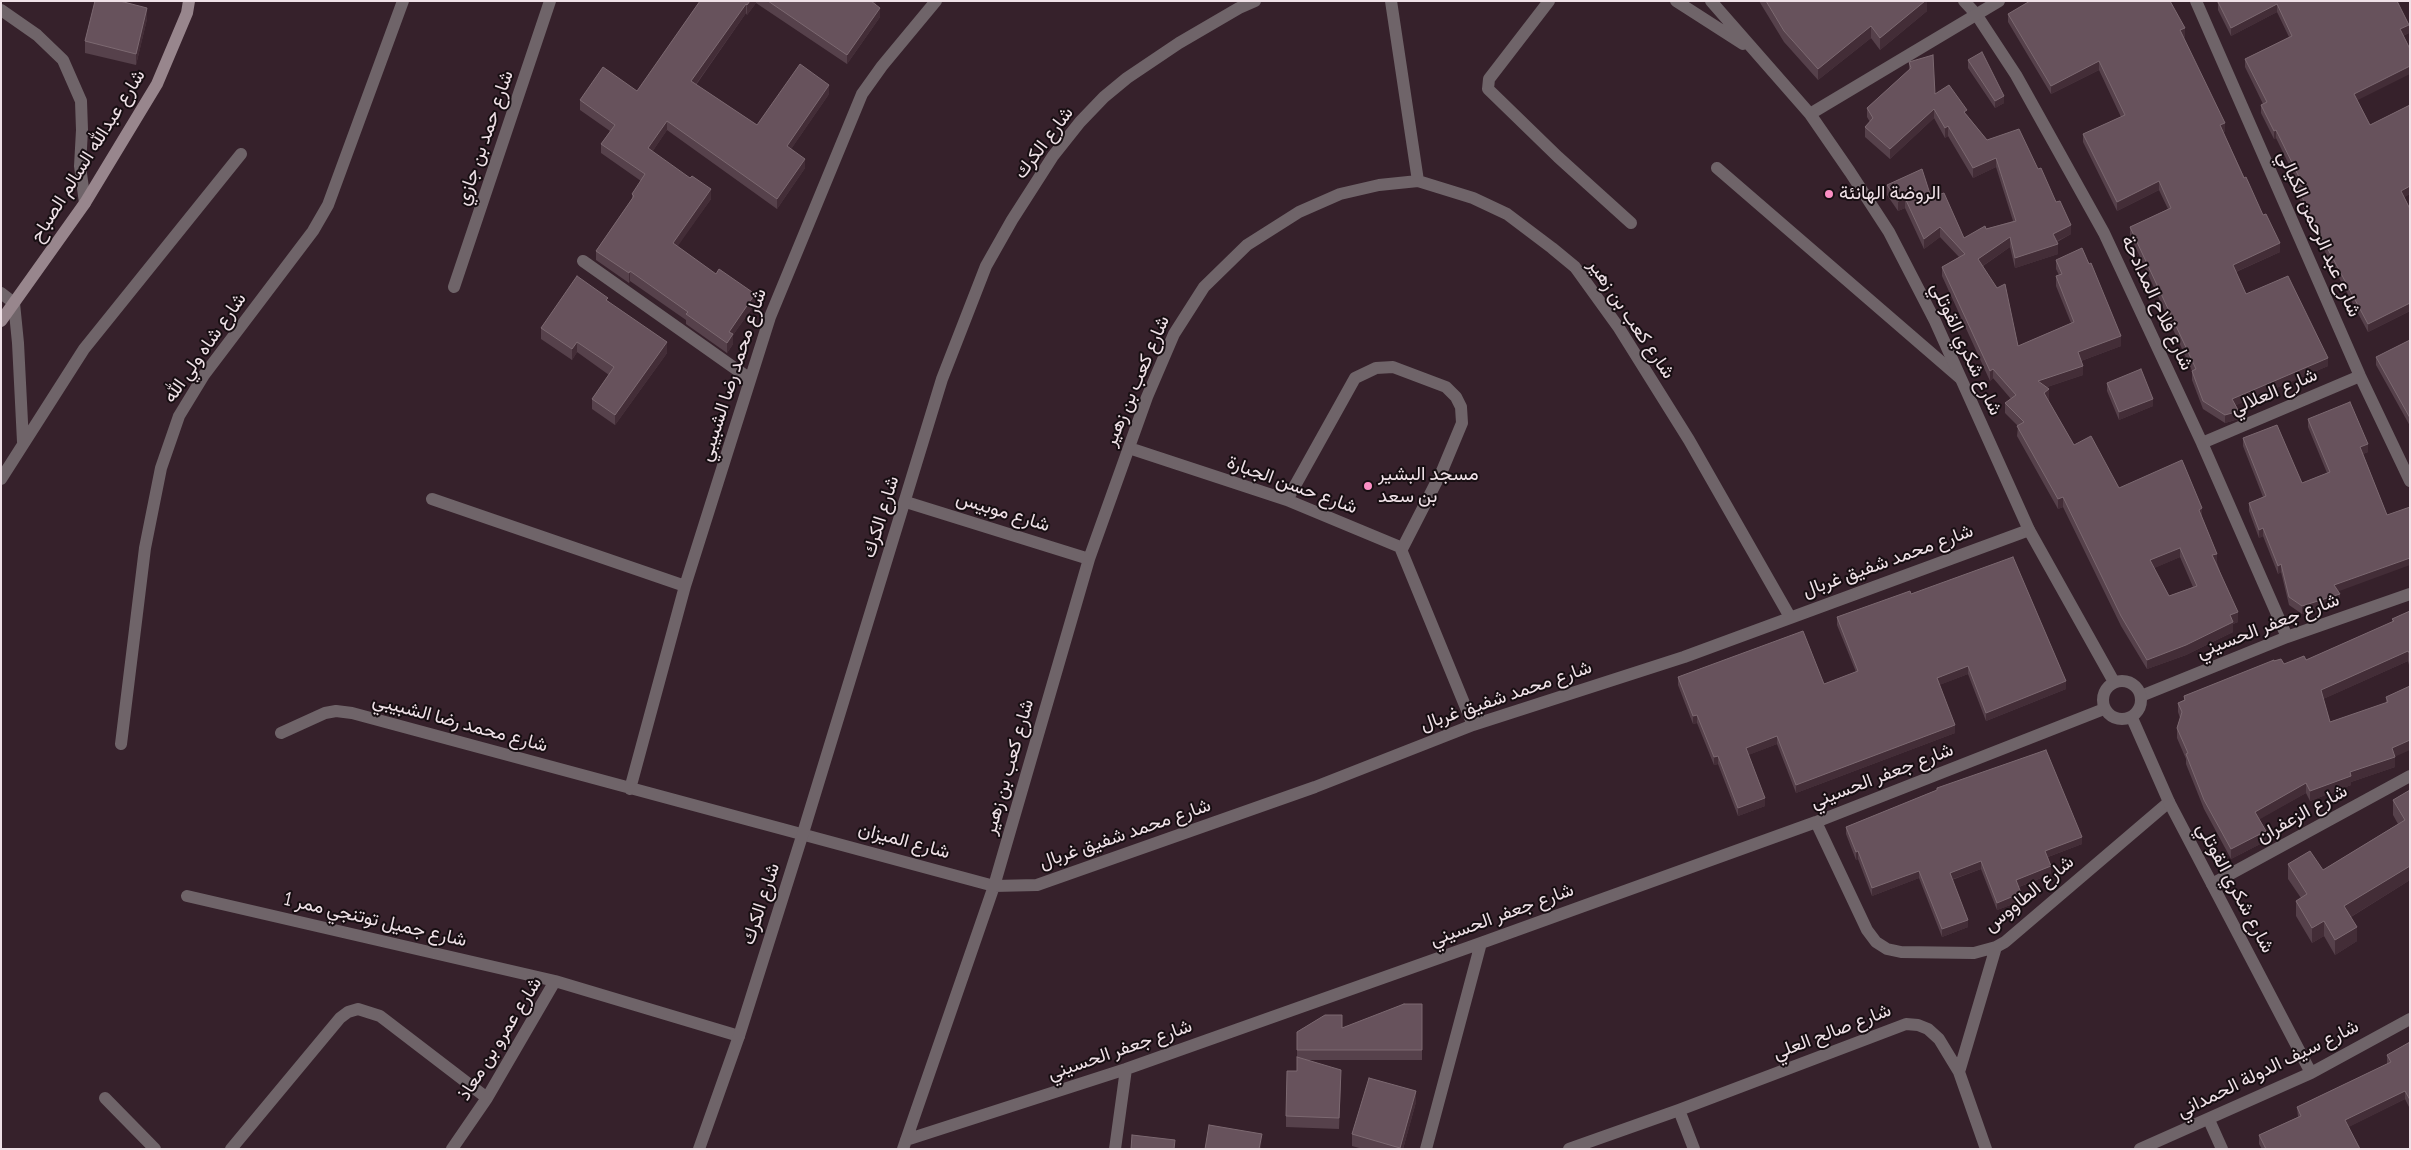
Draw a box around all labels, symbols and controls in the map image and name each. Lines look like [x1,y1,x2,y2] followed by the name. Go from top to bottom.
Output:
[25,65,151,247] street label: شارع عبدالله السالم الصباح
[451,68,519,208] street label: شارع حمد بن جازي
[1009,102,1079,184] street label: شارع الكرك
[2272,148,2366,320] street label: شارع عبد الرحمن الكيالي
[1839,183,1941,205] place label: الروضة الهانئة
[1823,188,1835,200] marker: الروضة الهانئة
[2116,232,2198,374] street label: شارع فلاح المدادحة
[1582,255,1680,383] street label: شارع كعب بن زهير
[1925,279,2007,419] street label: شارع شكري القوتلي
[694,286,772,464] street label: شارع محمد رضا الشبيبي
[159,289,251,407] street label: شارع شاه ولي الله
[1099,312,1175,450] street label: شارع كعب بن زهير
[2227,363,2321,421] street label: شارع العلالي
[1224,451,1360,519] street label: شارع حسن الجبارة
[1378,464,1479,508] place label: مسجد البشير بن سعد
[858,473,904,561] street label: شارع الكرك
[1362,480,1374,492] marker: مسجد البشير بن سعد
[953,487,1053,537] street label: شارع موبيس
[1800,520,1976,602] street label: شارع محمد شفيق غربال
[2193,588,2343,664] street label: شارع جعفر الحسيني
[1417,656,1595,736] street label: شارع محمد شفيق غربال
[370,689,550,757] street label: شارع محمد رضا الشبيبي
[979,697,1039,837] street label: شارع كعب بن زهير
[1807,738,1957,814] street label: شارع جعفر الحسيني
[2252,780,2352,848] street label: شارع الزعفران
[1036,794,1214,874] street label: شارع محمد شفيق غربال
[856,818,952,864] street label: شارع الميزان
[2191,819,2279,957] street label: شارع شكري القوتلي
[1979,851,2079,937] street label: شارع الطاووس
[737,860,785,948] street label: شارع الكرك
[1427,878,1577,952] street label: شارع جعفر الحسيني
[281,888,469,952] street label: شارع جميل توتنجي ممر 1
[453,973,547,1105] street label: شارع عمرو بن معاذ
[1770,999,1894,1065] street label: شارع صالح العلي
[1045,1015,1195,1085] street label: شارع جعفر الحسيني
[2173,1015,2363,1123] street label: شارع سيف الدولة الحمداني

